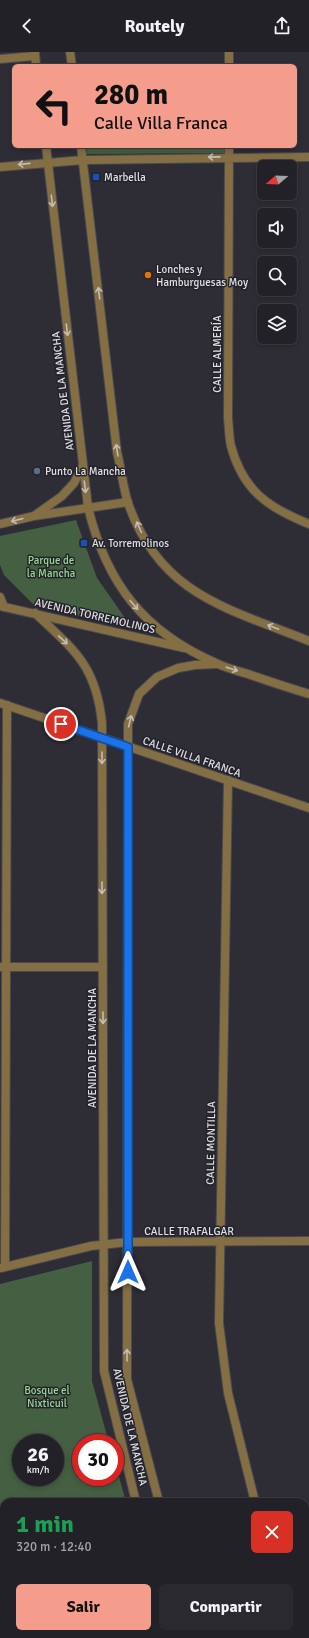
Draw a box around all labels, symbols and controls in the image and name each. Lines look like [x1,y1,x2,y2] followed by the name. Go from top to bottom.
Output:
[16,15,38,37] icon: back
[125,15,184,37] text: Routely
[271,15,293,37] icon: share
[94,78,168,112] text: 280 m
[28,80,80,132] icon: left
[94,112,228,134] text: Calle Villa Franca
[208,153,221,161] one-way arrow
[257,160,297,200] north arrow
[257,160,297,344] map controls
[18,161,31,168] one-way arrow
[104,171,146,184] place label: Marbella
[91,172,101,182] marker: Marbella
[48,194,56,207] one-way arrow
[257,208,297,248] button: sound
[257,256,297,296] button: search
[156,263,249,289] place label: Lonches y Hamburguesas Moy
[143,270,153,280] marker: Lonches y Hamburguesas Moy
[95,287,102,300] one-way arrow
[257,304,297,344] button: layers
[210,315,224,393] street label: CALLE ALMERÍA
[63,323,71,336] one-way arrow
[49,330,77,451] street label: AVENIDA DE LA MANCHA
[113,444,121,457] one-way arrow
[45,465,126,478] place label: Punto La Mancha
[32,466,42,476] marker: Punto La Mancha
[81,480,89,493] one-way arrow
[11,517,24,524] one-way arrow
[134,521,142,533] one-way arrow
[92,537,169,550] place label: Av. Torremolinos
[79,538,89,548] marker: Av. Torremolinos
[27,554,76,580] park label: Parque de la Mancha
[34,596,156,636] street label: AVENIDA TORREMOLINOS
[130,599,139,610] one-way arrow
[267,622,279,630] one-way arrow
[58,635,68,644] one-way arrow
[226,666,239,673] one-way arrow
[44,707,78,741] pin
[50,713,72,735] icon: arrive
[126,715,134,728] one-way arrow
[141,734,243,780] street label: CALLE VILLA FRANCA
[98,751,106,764] one-way arrow
[98,881,106,894] one-way arrow
[86,988,99,1108] street label: AVENIDA DE LA MANCHA
[99,1011,107,1024] one-way arrow
[204,1101,218,1185] street label: CALLE MONTILLA
[144,1225,234,1238] street label: CALLE TRAFALGAR
[107,1251,149,1293] position arrow
[123,1349,131,1362] one-way arrow
[110,1367,150,1487] street label: AVENIDA DE LA MANCHA
[24,1384,70,1410] park label: Bosque el Nixticuil
[72,1434,124,1486] speed limit sign: 30
[27,1442,49,1467] text: 26
[27,1464,49,1476] text: km/h
[16,1509,74,1539] text: 1 min
[251,1511,293,1553] button: close
[16,1539,92,1555] text: 320 m · 12:40
[16,1584,151,1630] button: Salir
[159,1584,293,1630] button: Compartir

